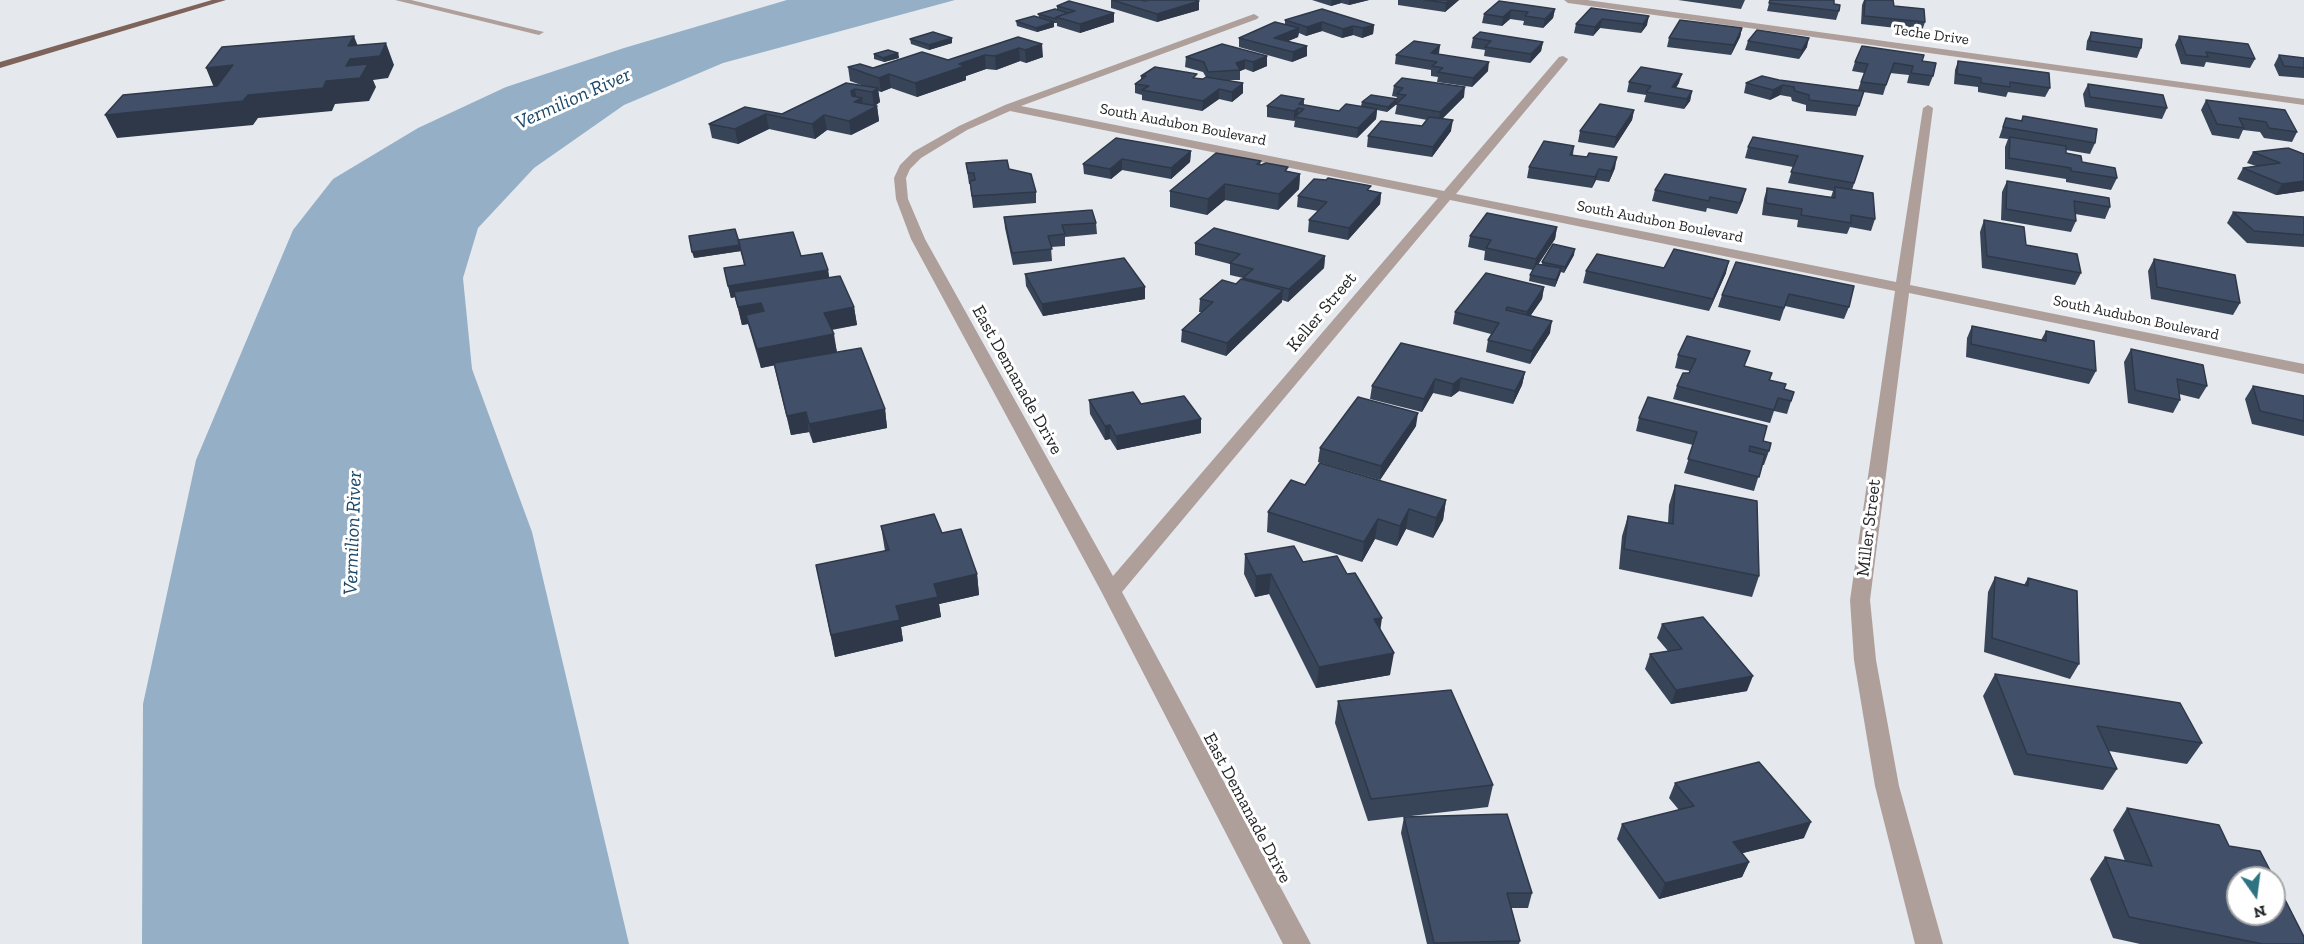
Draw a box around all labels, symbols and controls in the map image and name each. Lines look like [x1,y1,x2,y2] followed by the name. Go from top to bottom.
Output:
[1892,21,1970,49] street label: Teche Drive
[511,63,635,135] water label: Vermilion River
[1098,100,1268,150] street label: South Audubon Boulevard
[1575,197,1745,247] street label: South Audubon Boulevard
[1283,268,1361,356] street label: Keller Street
[2051,292,2221,344] street label: South Audubon Boulevard
[967,302,1067,458] street label: East Demanade Drive
[339,471,367,595] water label: Vermilion River
[1852,478,1886,578] street label: Miller Street
[1198,729,1296,887] street label: East Demanade Drive
[2226,866,2286,926] north arrow
[2252,901,2268,923] text: N

